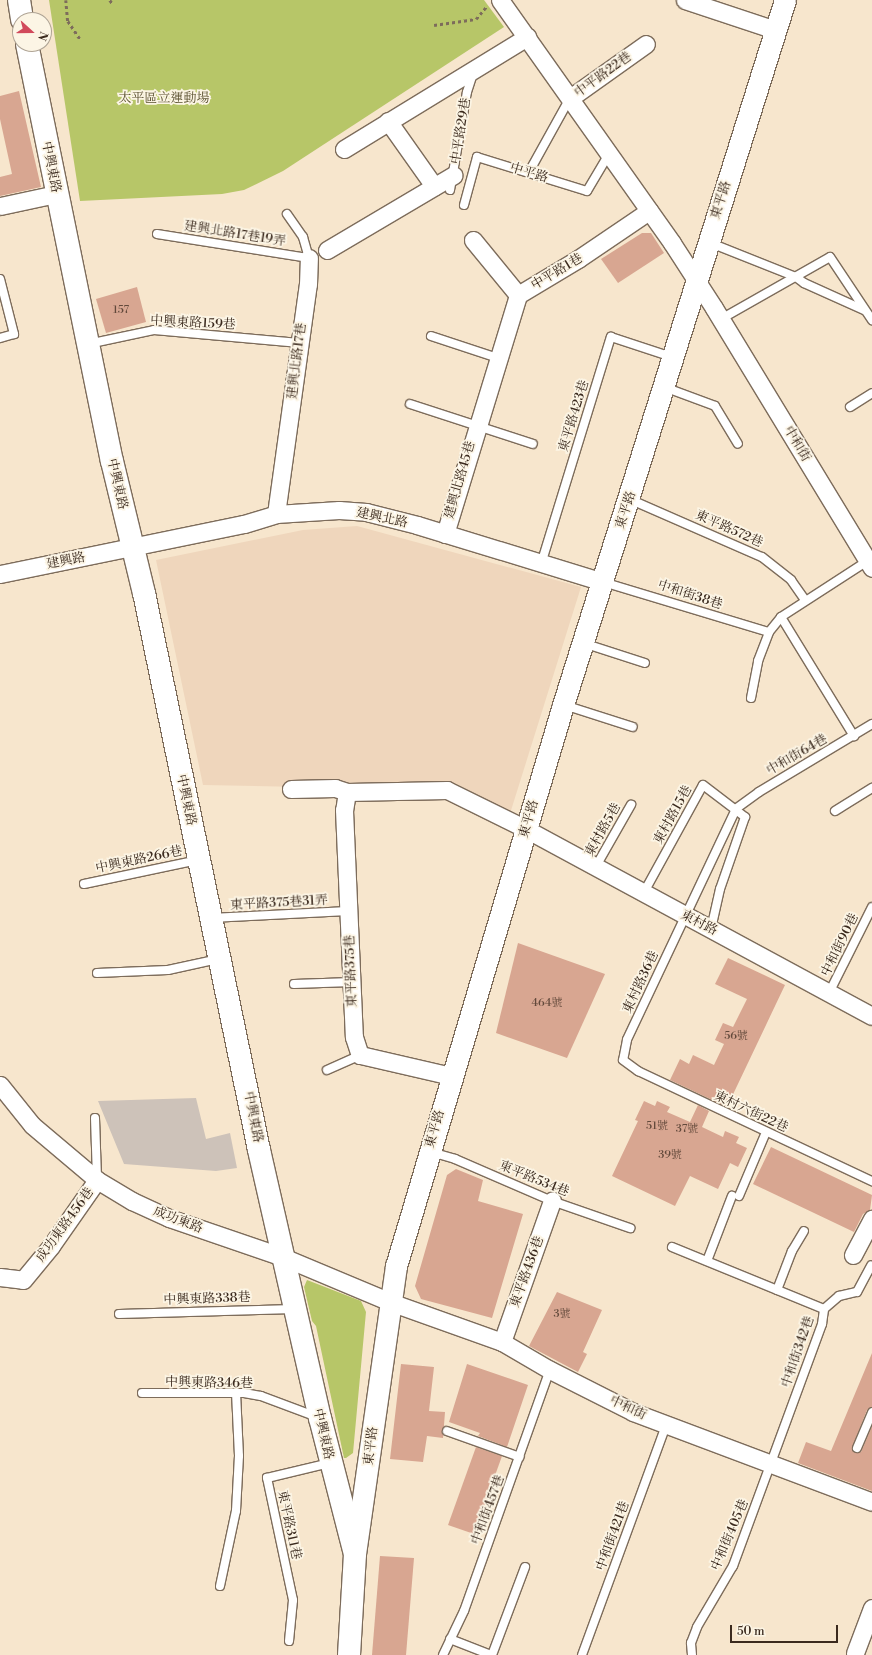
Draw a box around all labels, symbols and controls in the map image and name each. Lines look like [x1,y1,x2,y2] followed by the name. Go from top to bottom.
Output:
[12,12,52,52] north arrow
[34,29,50,43] text: N
[571,49,635,101] street label: 中平路22巷
[119,90,209,106] park label: 太平區立運動場
[448,97,474,165] street label: 中平路29巷
[38,140,64,194] street label: 中興東路
[508,160,550,186] street label: 中平路
[708,179,734,221] street label: 東平路
[183,218,287,250] street label: 建興北路17巷19弄
[528,250,586,294] street label: 中平路1巷
[113,303,129,317] house number: 157
[150,313,236,333] street label: 中興東路159巷
[285,322,309,400] street label: 建興北路17巷
[556,378,592,454] street label: 東平路423巷
[780,423,814,465] street label: 中和街
[441,439,479,521] street label: 建興北路45巷
[104,457,130,511] street label: 中興東路
[613,489,639,531] street label: 東平路
[355,505,409,531] street label: 建興北路
[693,507,765,551] street label: 東平路572巷
[45,550,87,572] street label: 建興路
[656,577,724,613] street label: 中和街38巷
[764,731,830,779] street label: 中和街64巷
[173,773,199,827] street label: 中興東路
[650,783,696,847] street label: 東村路15巷
[516,798,542,840] street label: 東平路
[582,800,624,860] street label: 東村路5巷
[94,843,184,877] street label: 中興東路266巷
[230,893,328,913] street label: 東平路375巷31弄
[678,907,720,939] street label: 東村路
[818,911,862,979] street label: 中和街90巷
[342,935,360,1007] street label: 東平路375巷
[620,948,662,1016] street label: 東村路36巷
[532,996,562,1010] house number: 464號
[724,1029,748,1043] house number: 56號
[712,1088,790,1136] street label: 東村六街22巷
[240,1090,266,1144] street label: 中興東路
[422,1108,448,1150] street label: 東平路
[646,1119,668,1133] house number: 51號
[676,1122,698,1136] house number: 37號
[658,1148,682,1162] house number: 39號
[497,1158,571,1200] street label: 東平路534巷
[33,1185,97,1265] street label: 成功東路456巷
[151,1203,205,1237] street label: 成功東路
[507,1234,547,1310] street label: 東平路436巷
[163,1290,251,1308] street label: 中興東路338巷
[553,1307,571,1321] house number: 3號
[778,1314,818,1390] street label: 中和街342巷
[165,1374,253,1392] street label: 中興東路346巷
[607,1393,649,1423] street label: 中和街
[310,1407,336,1461] street label: 中興東路
[361,1426,381,1466] street label: 東平路
[468,1473,508,1547] street label: 中和街457巷
[274,1489,304,1561] street label: 東平路311巷
[708,1497,752,1573] street label: 中和街405巷
[593,1499,633,1573] street label: 中和街421巷
[732,1617,840,1643] scale bar
[737,1624,765,1639] text: 50 m

